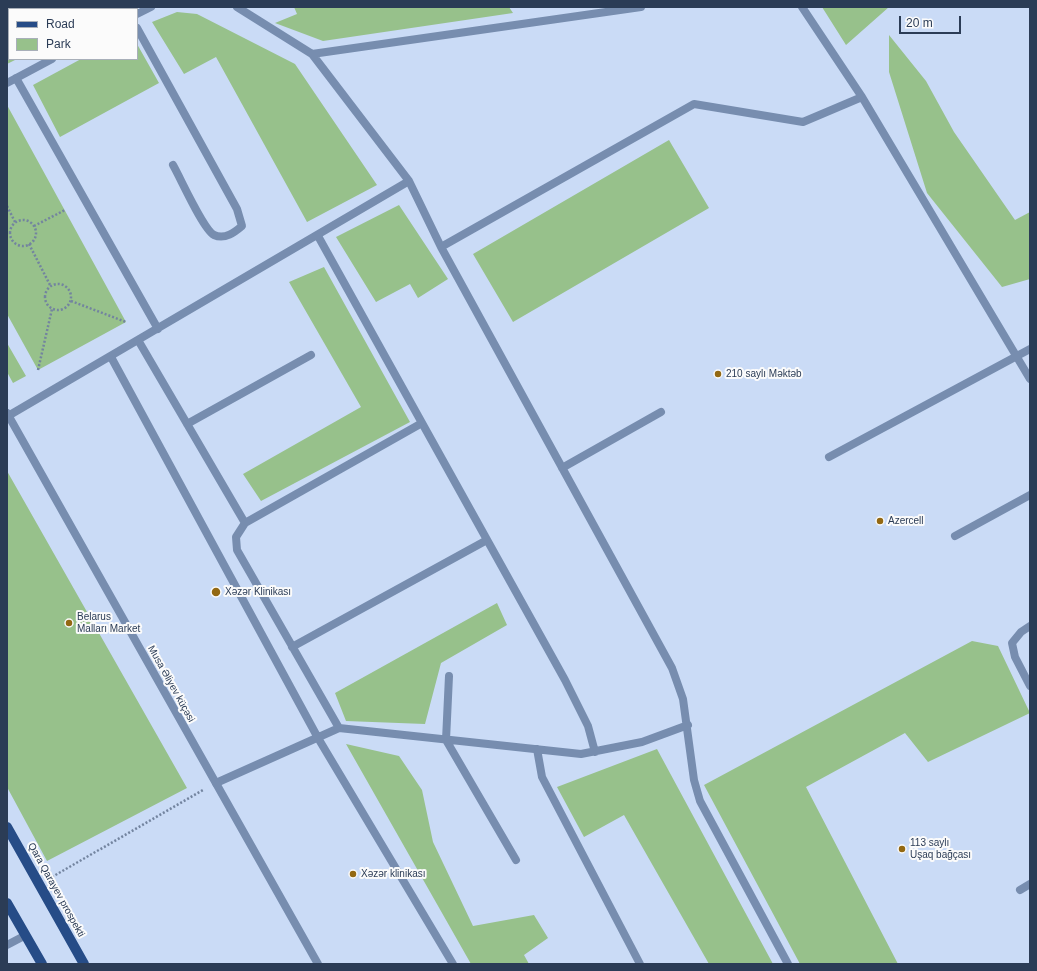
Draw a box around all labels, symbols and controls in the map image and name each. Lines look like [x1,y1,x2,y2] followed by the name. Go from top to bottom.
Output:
[8,8,138,60] legend
[901,8,963,34] scale bar
[906,16,933,30] text: 20 m
[46,17,75,31] text: Road
[46,37,71,51] text: Park
[726,368,802,380] place label: 210 saylı Məktəb
[713,369,723,379] marker: 210 saylı Məktəb
[888,515,924,527] place label: Azercell
[875,516,885,526] marker: Azercell
[210,586,222,598] marker: Xəzər Klinikası
[225,586,291,598] place label: Xəzər Klinikası
[77,611,140,634] place label: Belarus Malları Market
[64,618,74,628] marker: Belarus Malları Market
[145,644,197,724] street label: Musa Əliyev küçəsi
[910,837,971,860] place label: 113 saylı Uşaq bağçası
[25,841,87,939] street label: Qara Qarayev prospekti
[897,844,907,854] marker: 113 saylı Uşaq bağçası
[361,868,425,880] place label: Xəzər klinikası
[348,869,358,879] marker: Xəzər klinikası

